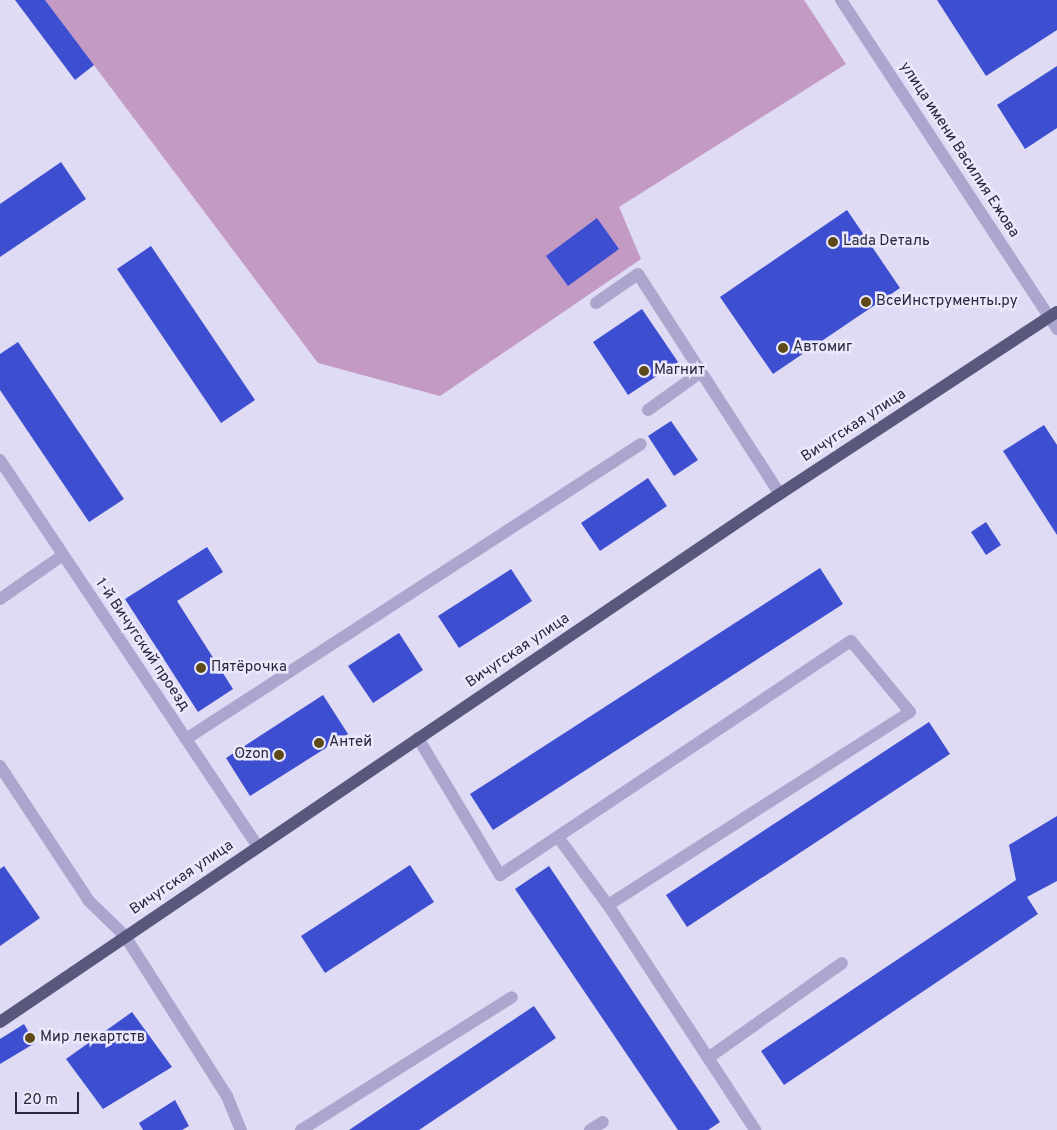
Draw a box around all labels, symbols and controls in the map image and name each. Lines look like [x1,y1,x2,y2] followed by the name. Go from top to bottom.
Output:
[895,59,1023,241] street label: улица имени Василия Ежова
[843,233,930,251] place label: Lada Dеталь
[827,236,839,248] marker: Lada Dеталь
[876,293,1018,311] place label: ВсеИнструменты.ру
[860,296,872,308] marker: ВсеИнструменты.ру
[793,339,852,357] place label: Автомиг
[777,342,789,354] marker: Автомиг
[654,362,705,380] place label: Магнит
[638,365,650,377] marker: Магнит
[798,386,910,466] street label: Вичугская улица
[91,575,193,715] street label: 1-й Вичугский проезд
[463,610,573,692] street label: Вичугская улица
[211,659,287,677] place label: Пятёрочка
[195,662,207,674] marker: Пятёрочка
[329,734,372,752] place label: Антей
[313,737,325,749] marker: Антей
[234,746,269,764] place label: Ozon
[273,749,285,761] marker: Ozon
[127,837,237,919] street label: Вичугская улица
[40,1029,145,1047] place label: Мир лекартств
[24,1032,36,1044] marker: Мир лекартств
[18,1082,81,1114] scale bar
[23,1091,58,1110] text: 20 m

